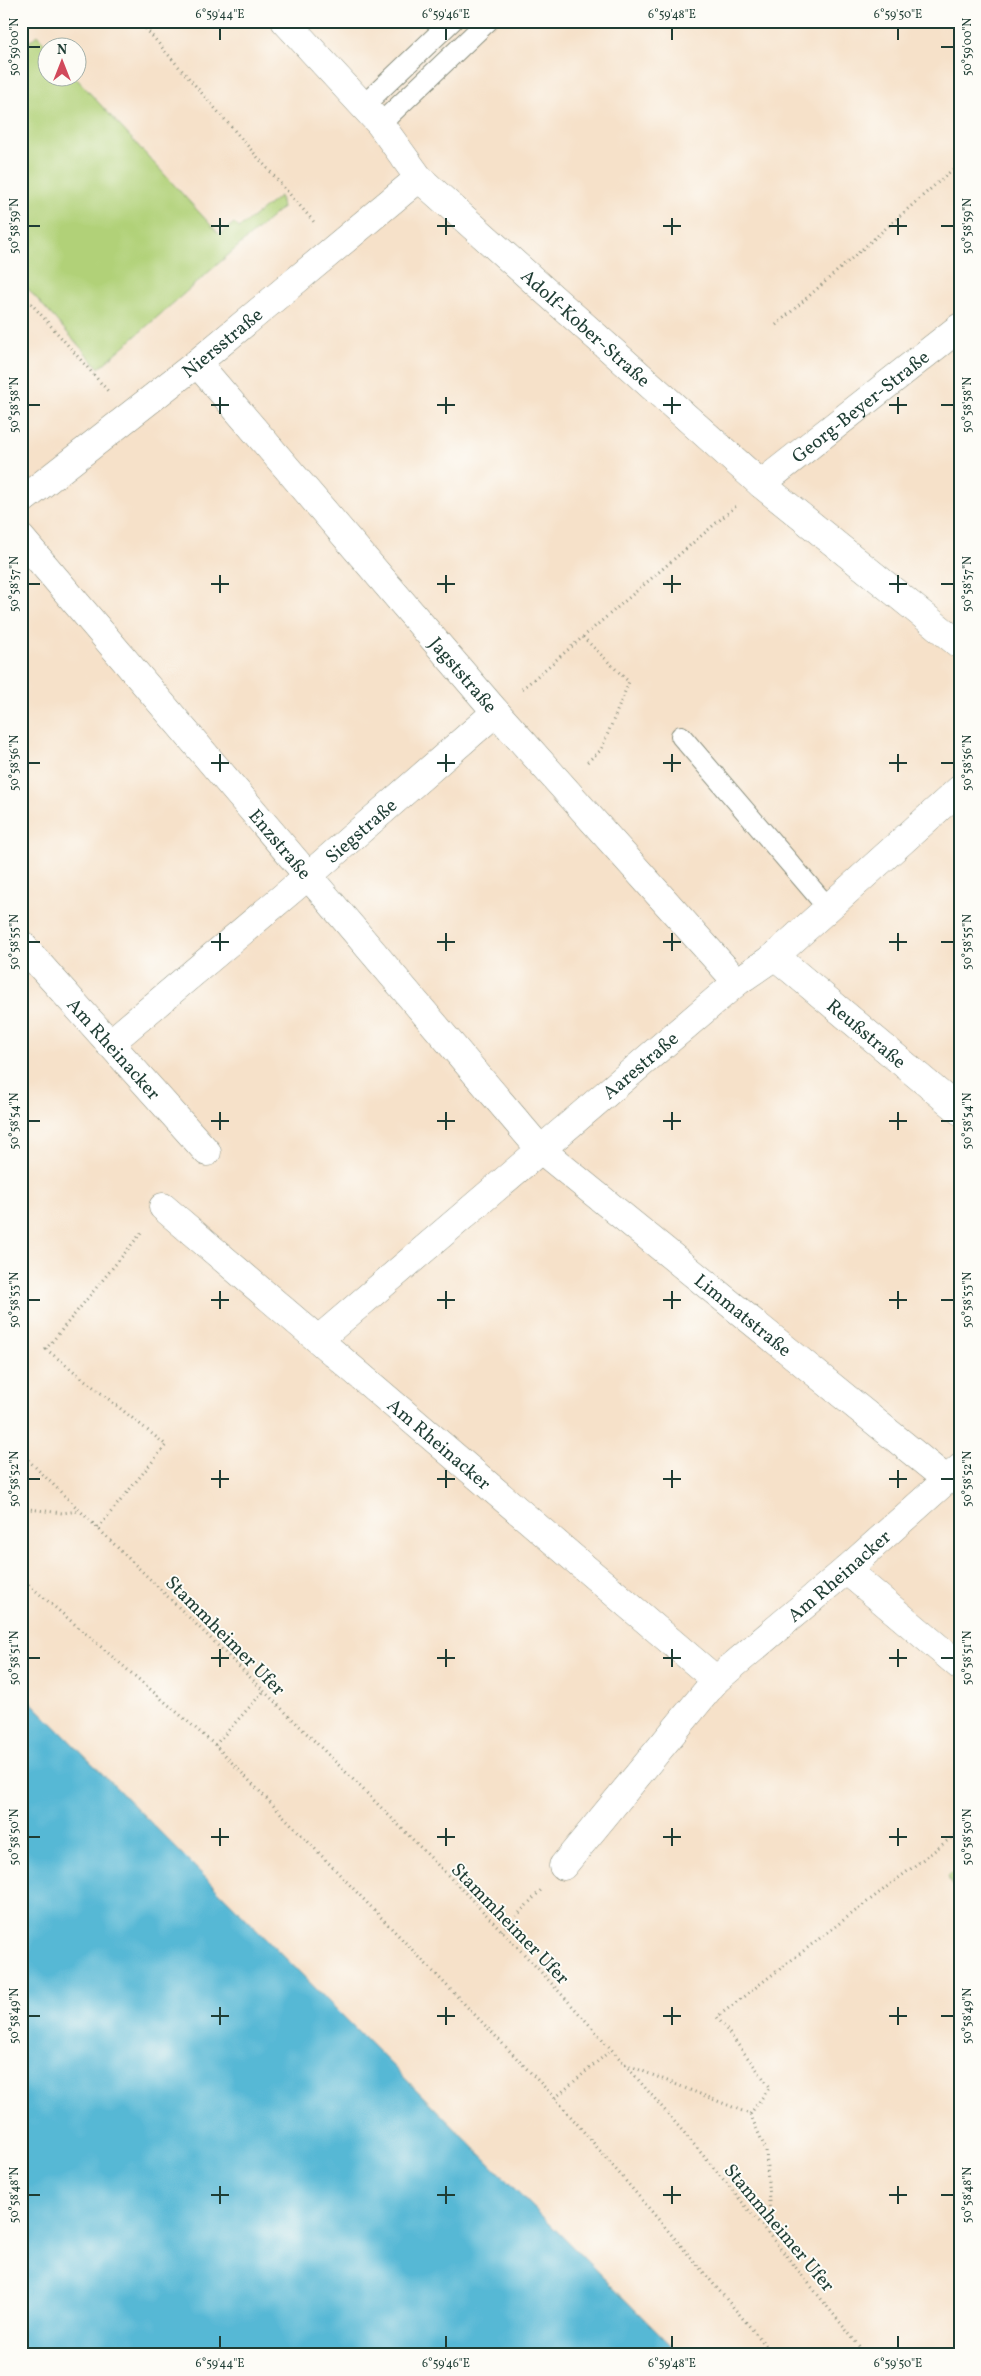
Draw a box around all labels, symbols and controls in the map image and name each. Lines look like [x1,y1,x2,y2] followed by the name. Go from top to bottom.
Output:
[196,7,244,23] text: 6°59'44"E
[422,7,470,23] text: 6°59'46"E
[648,7,696,23] text: 6°59'48"E
[874,7,922,23] text: 6°59'50"E
[7,18,23,76] text: 50°59'00"N
[960,18,976,76] text: 50°59'00"N
[38,38,88,88] north arrow
[57,41,67,60] text: N
[7,198,23,254] text: 50°58'59"N
[960,198,976,254] text: 50°58'59"N
[514,264,655,394] street label: Adolf-Kober-Straße
[177,303,269,385] street label: Niersstraße
[787,345,935,470] street label: Georg-Beyer-Straße
[7,377,23,433] text: 50°58'58"N
[960,377,976,433] text: 50°58'58"N
[7,556,23,612] text: 50°58'57"N
[960,556,976,612] text: 50°58'57"N
[422,632,502,719] street label: Jagststraße
[7,735,23,791] text: 50°58'56"N
[960,735,976,791] text: 50°58'56"N
[320,793,403,870] street label: Siegstraße
[242,804,316,886] street label: Enzstraße
[7,914,23,970] text: 50°58'55"N
[960,914,976,970] text: 50°58'55"N
[60,993,166,1106] street label: Am Rheinacker
[820,994,911,1076] street label: Reußstraße
[598,1027,685,1106] street label: Aarestraße
[7,1092,23,1149] text: 50°58'54"N
[960,1092,976,1149] text: 50°58'54"N
[688,1269,796,1364] street label: Limmatstraße
[7,1272,23,1328] text: 50°58'53"N
[960,1272,976,1328] text: 50°58'53"N
[381,1393,496,1497] street label: Am Rheinacker
[7,1451,23,1507] text: 50°58'52"N
[960,1451,976,1507] text: 50°58'52"N
[783,1525,897,1629] street label: Am Rheinacker
[159,1571,290,1702] street label: Stammheimer Ufer
[7,1631,23,1685] text: 50°58'51"N
[960,1631,976,1685] text: 50°58'51"N
[7,1809,23,1865] text: 50°58'50"N
[960,1809,976,1865] text: 50°58'50"N
[445,1858,575,1991] street label: Stammheimer Ufer
[7,1988,23,2044] text: 50°58'49"N
[960,1988,976,2044] text: 50°58'49"N
[717,2159,840,2298] street label: Stammheimer Ufer
[7,2167,23,2223] text: 50°58'48"N
[960,2167,976,2223] text: 50°58'48"N
[196,2356,244,2372] text: 6°59'44"E
[422,2356,470,2372] text: 6°59'46"E
[648,2356,696,2372] text: 6°59'48"E
[874,2356,922,2372] text: 6°59'50"E

